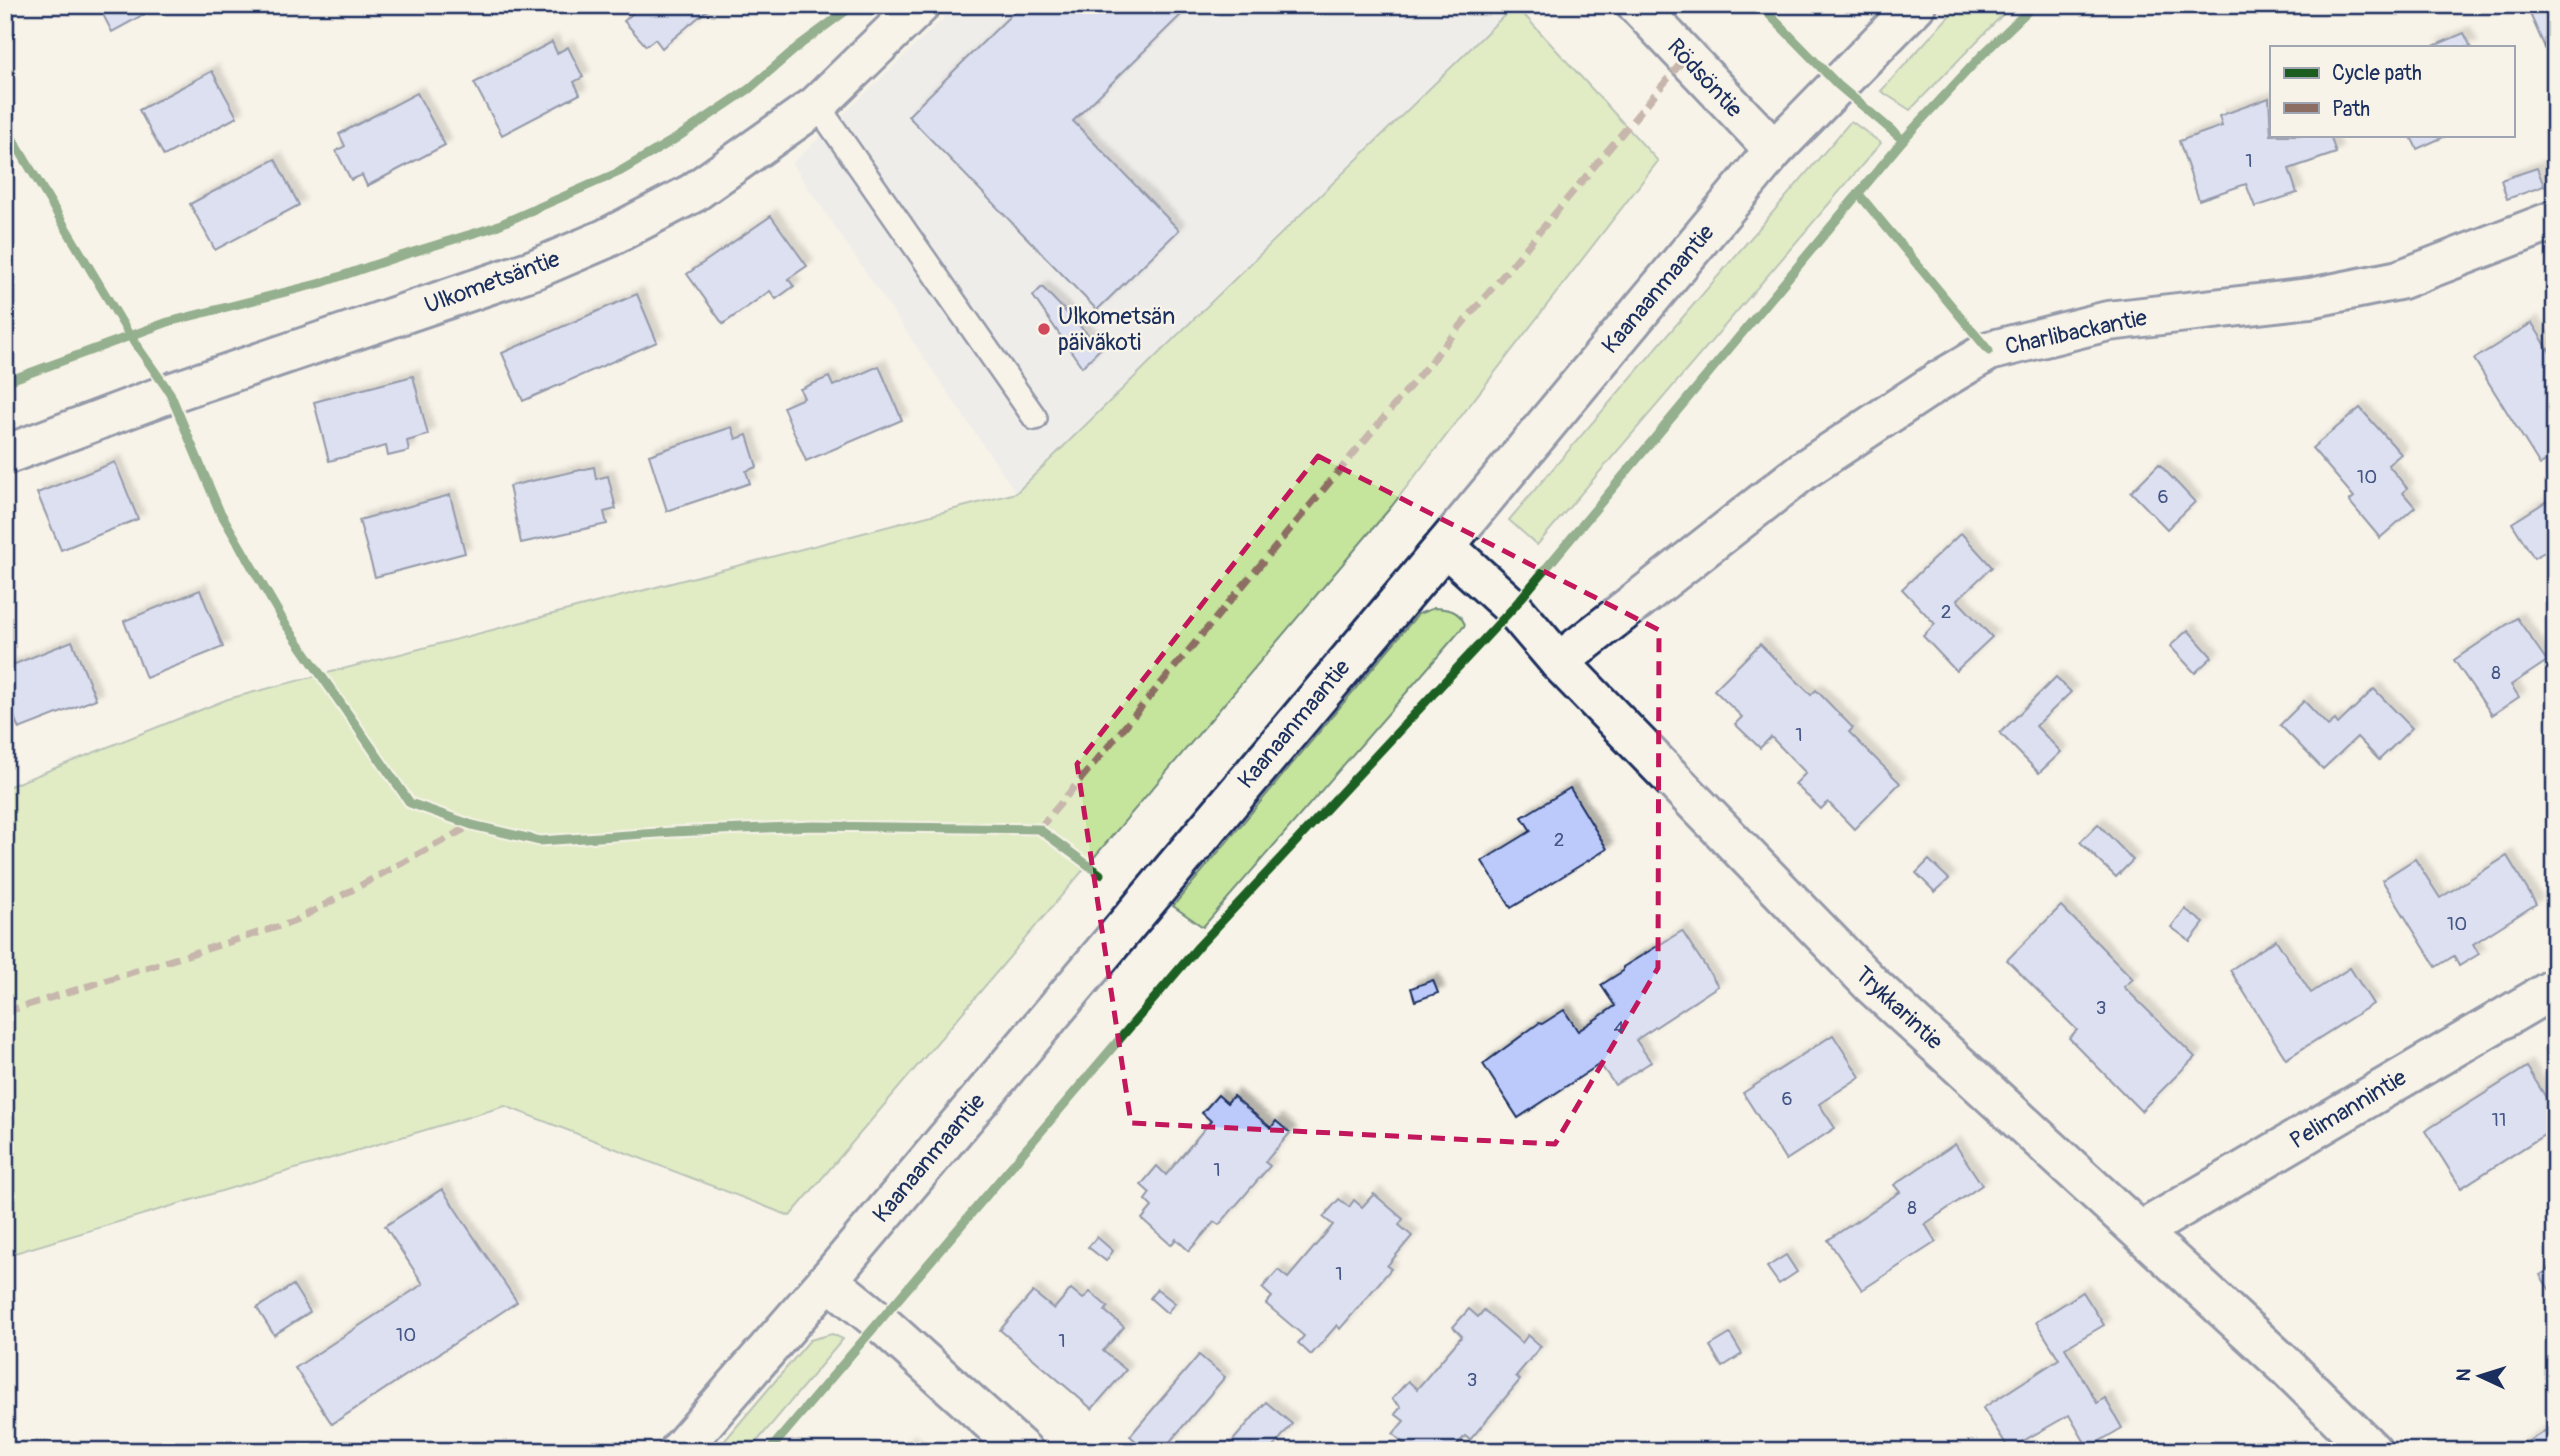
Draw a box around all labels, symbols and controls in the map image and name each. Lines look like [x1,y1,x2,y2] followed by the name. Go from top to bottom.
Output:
[1661,32,1749,124] street label: Rödsöntie
[2270,46,2514,136] legend
[2332,60,2422,87] text: Cycle path
[2332,96,2370,123] text: Path
[2245,149,2253,173] house number: 1
[1595,218,1721,360] street label: Kaanaanmaantie
[420,244,564,320] street label: Ulkometsäntie
[1058,302,1175,357] place label: Ulkometsän päiväkoti
[2002,303,2150,361] street label: Charlibackantie
[1036,321,1052,337] marker: Ulkometsän päiväkoti
[2357,465,2377,489] house number: 10
[2157,485,2169,509] house number: 6
[1941,600,1951,624] house number: 2
[1231,653,1357,795] street label: Kaanaanmaantie
[2491,661,2501,685] house number: 8
[1795,723,1803,747] house number: 1
[1554,828,1564,852] house number: 2
[2447,912,2467,936] house number: 10
[1849,960,1949,1056] street label: Trykkarintie
[2096,996,2106,1020] house number: 3
[1613,1016,1625,1040] house number: 4
[2284,1063,2412,1155] street label: Pelimannintie
[866,1087,992,1229] street label: Kaanaanmaantie
[1781,1087,1793,1111] house number: 6
[2492,1108,2506,1132] house number: 11
[1213,1158,1221,1182] house number: 1
[1907,1196,1917,1220] house number: 8
[1335,1262,1343,1286] house number: 1
[396,1323,416,1347] house number: 10
[1058,1329,1066,1353] house number: 1
[2444,1340,2514,1410] north arrow
[2452,1367,2476,1382] text: N
[1467,1368,1477,1392] house number: 3

